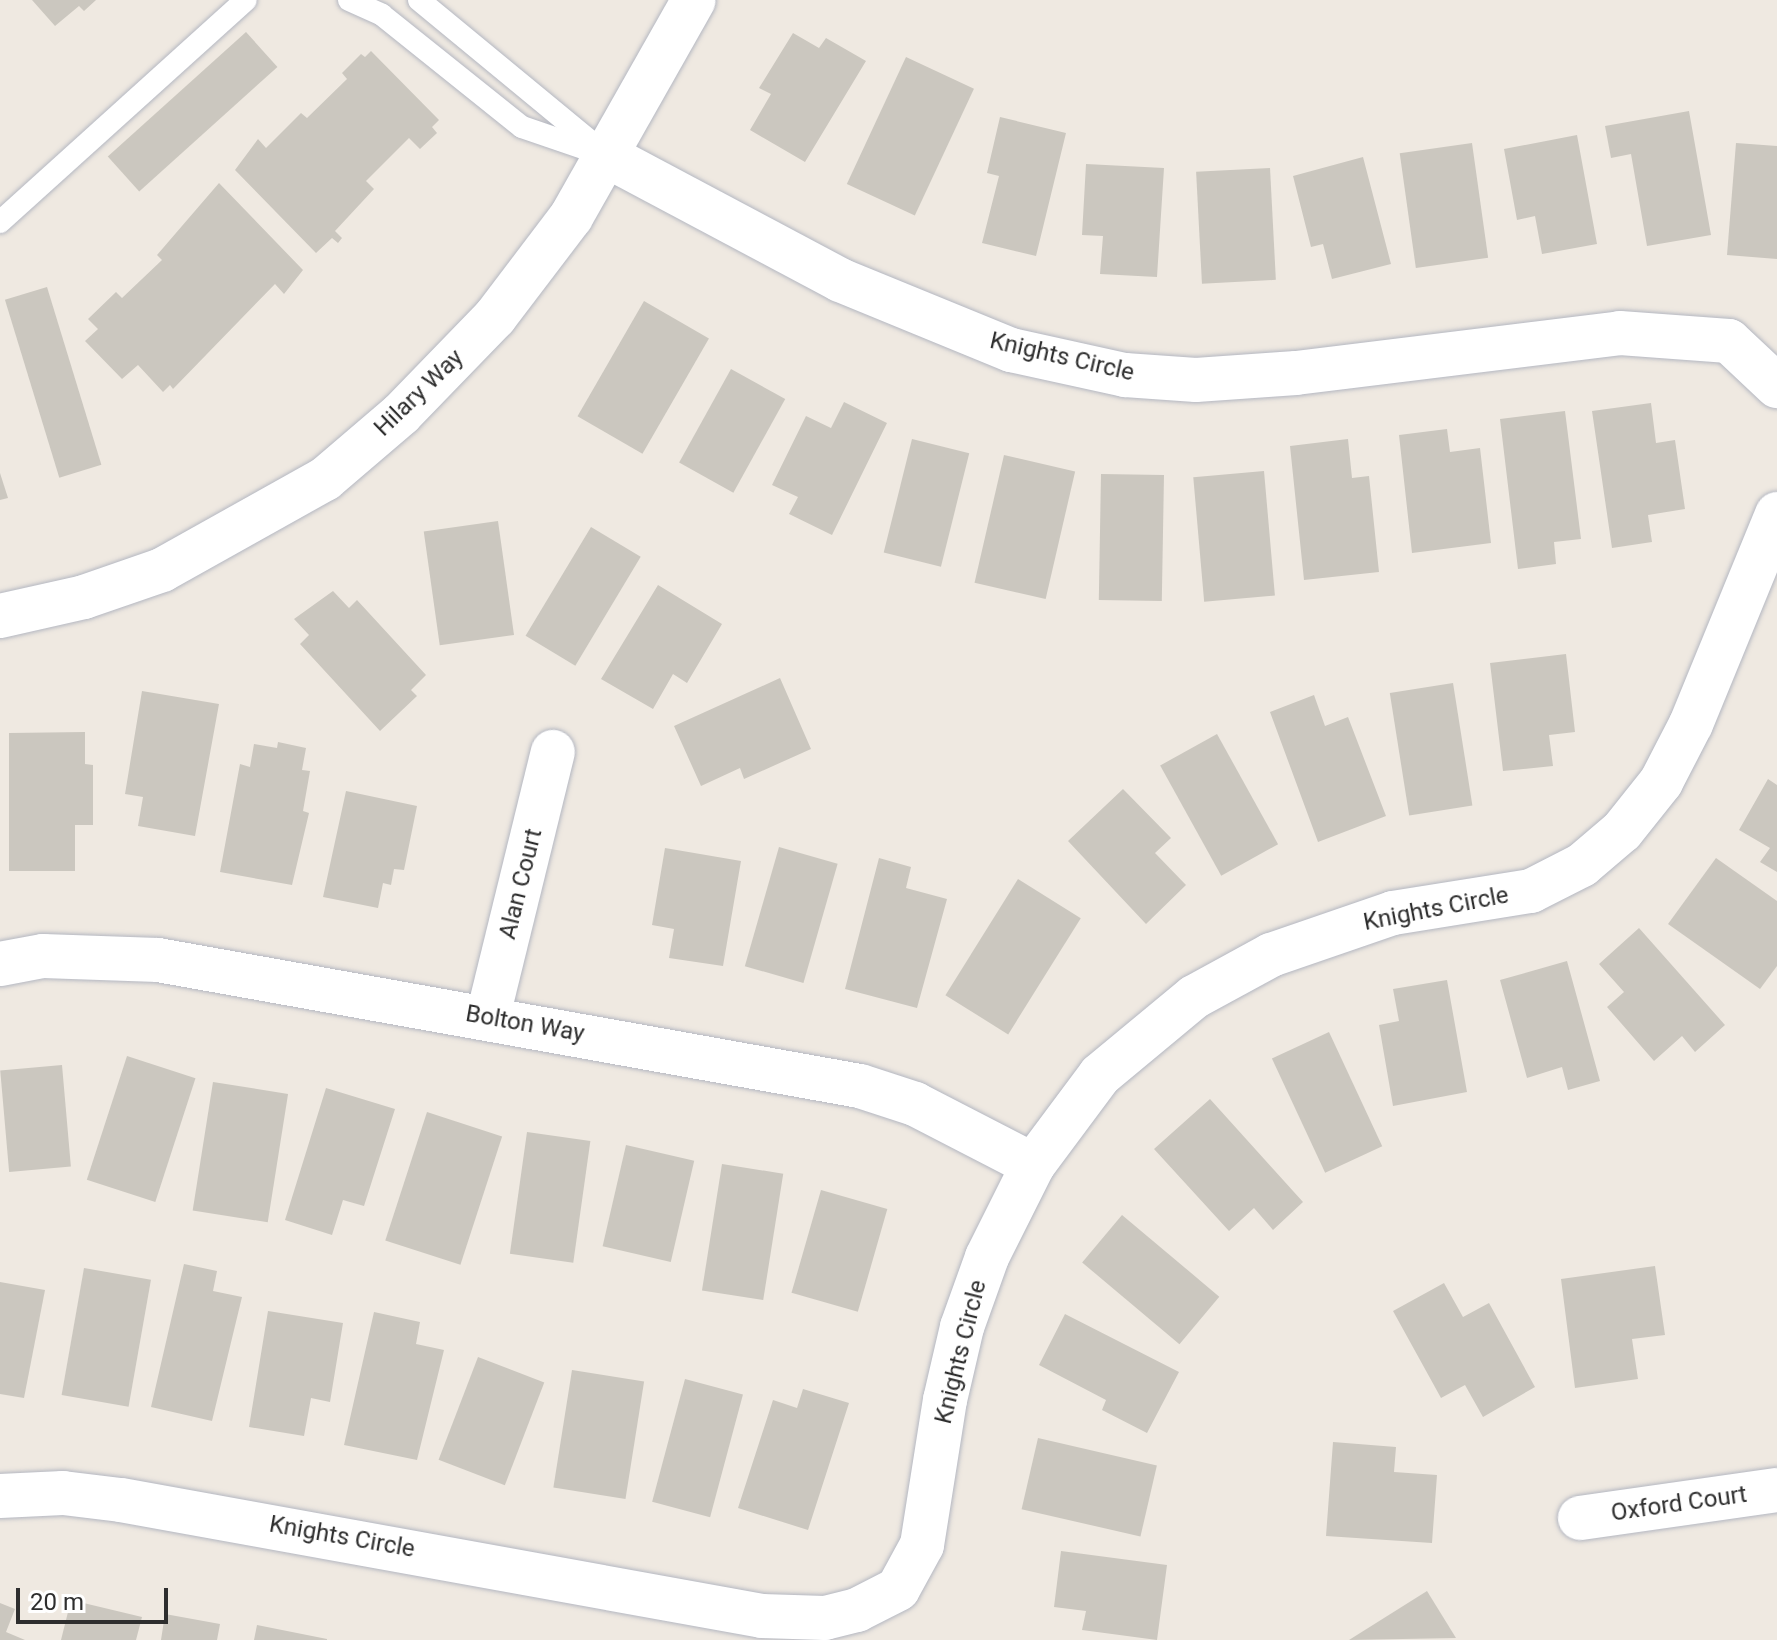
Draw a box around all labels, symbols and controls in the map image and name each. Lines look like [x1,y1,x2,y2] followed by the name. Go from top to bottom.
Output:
[987,326,1137,388] street label: Knights Circle
[368,344,470,442] street label: Hilary Way
[493,826,549,942] street label: Alan Court
[1361,881,1511,937] street label: Knights Circle
[463,999,587,1049] street label: Bolton Way
[929,1277,993,1427] street label: Knights Circle
[1609,1480,1749,1528] street label: Oxford Court
[267,1510,417,1564] street label: Knights Circle
[20,1572,172,1622] scale bar
[30,1588,84,1616] text: 20 m

